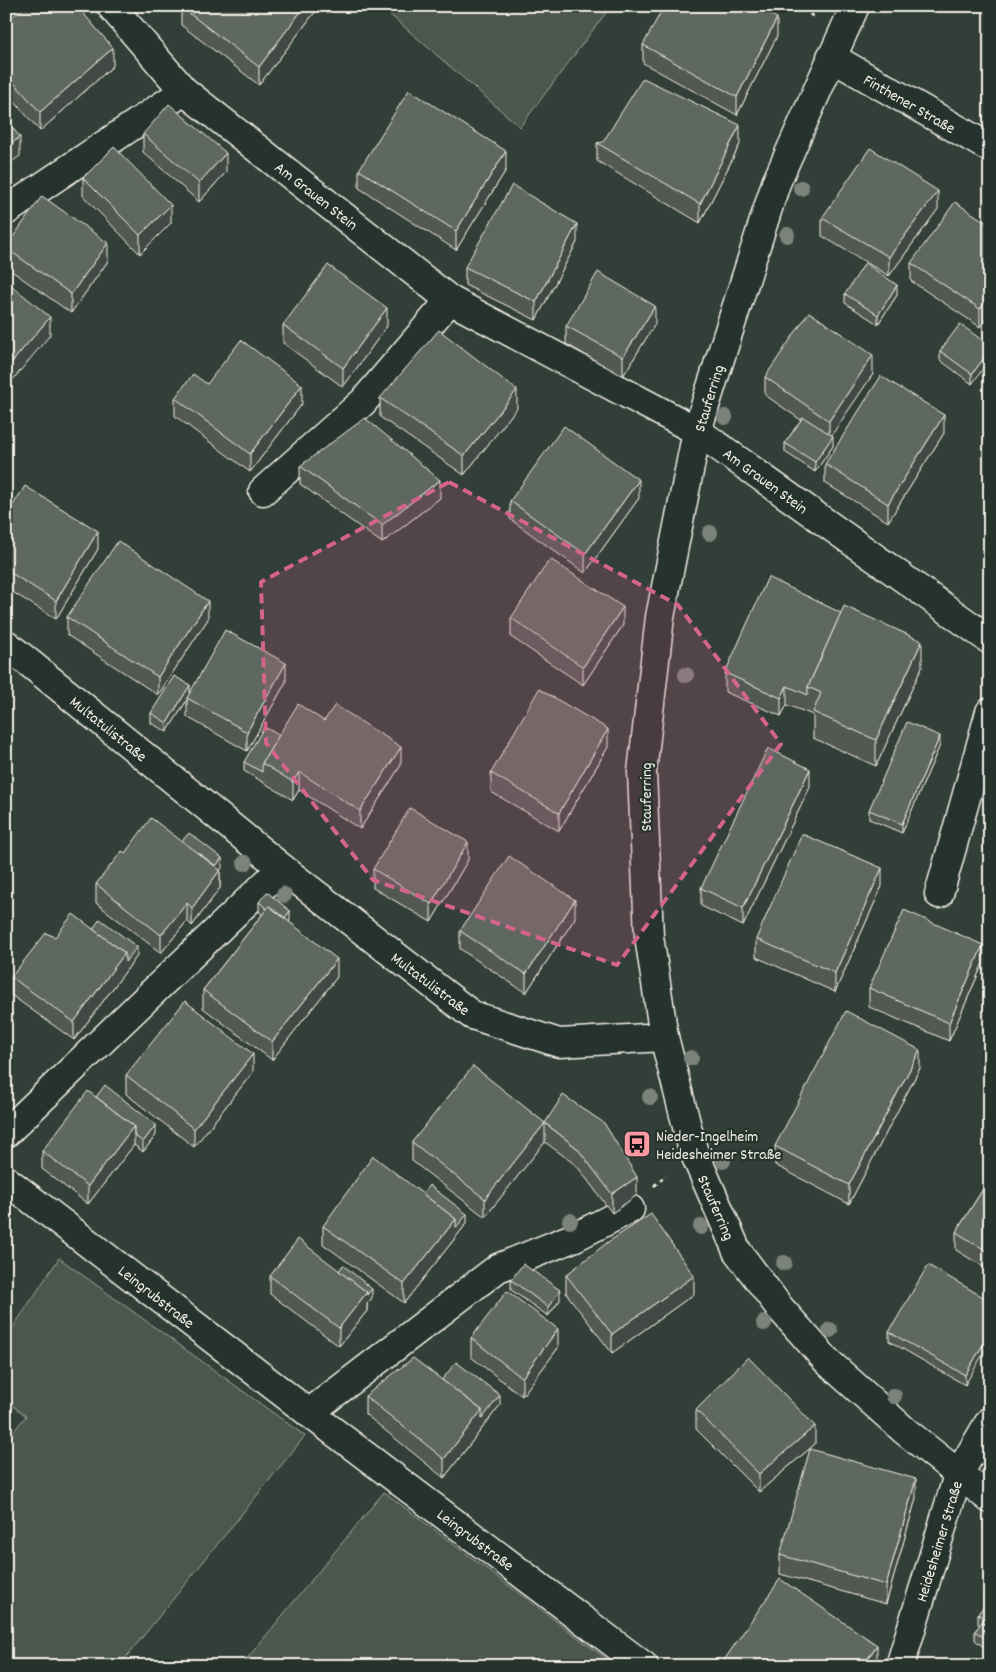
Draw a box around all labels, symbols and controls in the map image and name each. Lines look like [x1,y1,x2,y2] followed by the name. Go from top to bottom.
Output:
[858,70,959,141] street label: Finthener Straße
[269,157,362,237] street label: Am Grauen Stein
[689,362,732,435] street label: Stauferring
[717,443,812,521] street label: Am Grauen Stein
[64,692,151,768] street label: Multatulistraße
[636,762,659,832] street label: Stauferring
[385,948,474,1022] street label: Multatulistraße
[656,1126,781,1167] place label: Nieder-Ingelheim Heidesheimer Straße
[622,1129,652,1159] bus stop icon: Nieder-Ingelheim Heidesheimer Straße
[690,1172,739,1244] street label: Stauferring
[112,1261,199,1335] street label: Leingrubstraße
[911,1478,970,1605] street label: Heidesheimer Straße
[431,1504,518,1578] street label: Leingrubstraße

